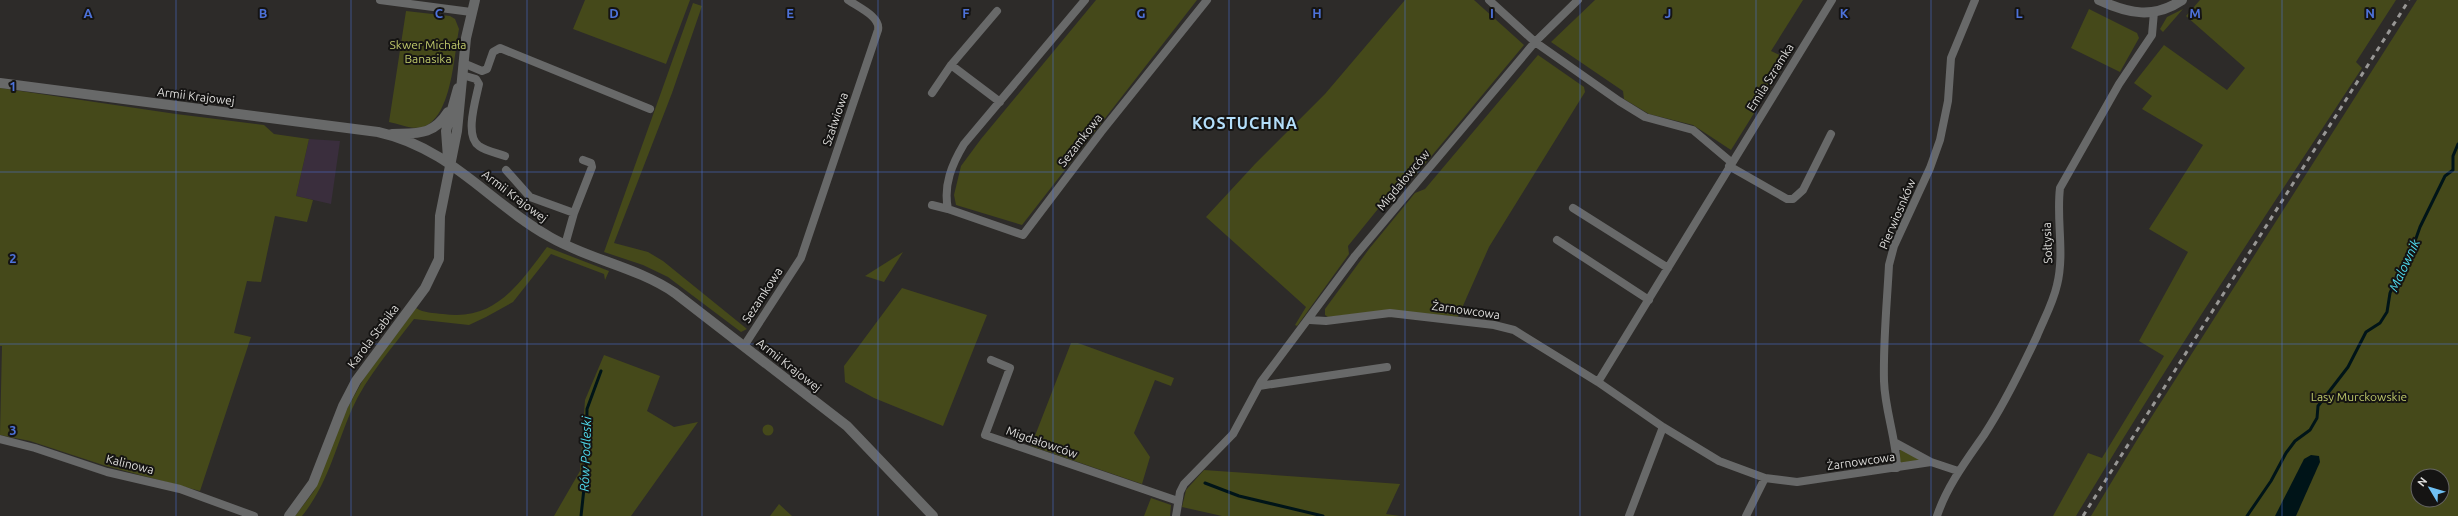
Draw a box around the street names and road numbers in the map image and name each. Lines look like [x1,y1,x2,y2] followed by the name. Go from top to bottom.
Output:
[1744,41,1796,113] street label: Emila Szramka
[156,85,236,107] street label: Armii Krajowej
[820,90,850,148] street label: Szałwiowa
[1055,111,1105,169] street label: Sezamkowa
[1374,147,1432,213] street label: Migdałowców
[480,167,550,225] street label: Armii Krajowej
[1876,176,1918,251] street label: Pierwiosnków
[2040,222,2054,264] street label: Sołtysia
[739,265,785,325] street label: Sezamkowa
[1431,299,1501,321] street label: Żarnowcowa
[345,302,401,370] street label: Karola Stabika
[754,336,824,394] street label: Armii Krajowej
[1005,424,1080,461] street label: Migdałowców
[1826,450,1896,472] street label: Żarnowcowa
[105,452,155,476] street label: Kalinowa

